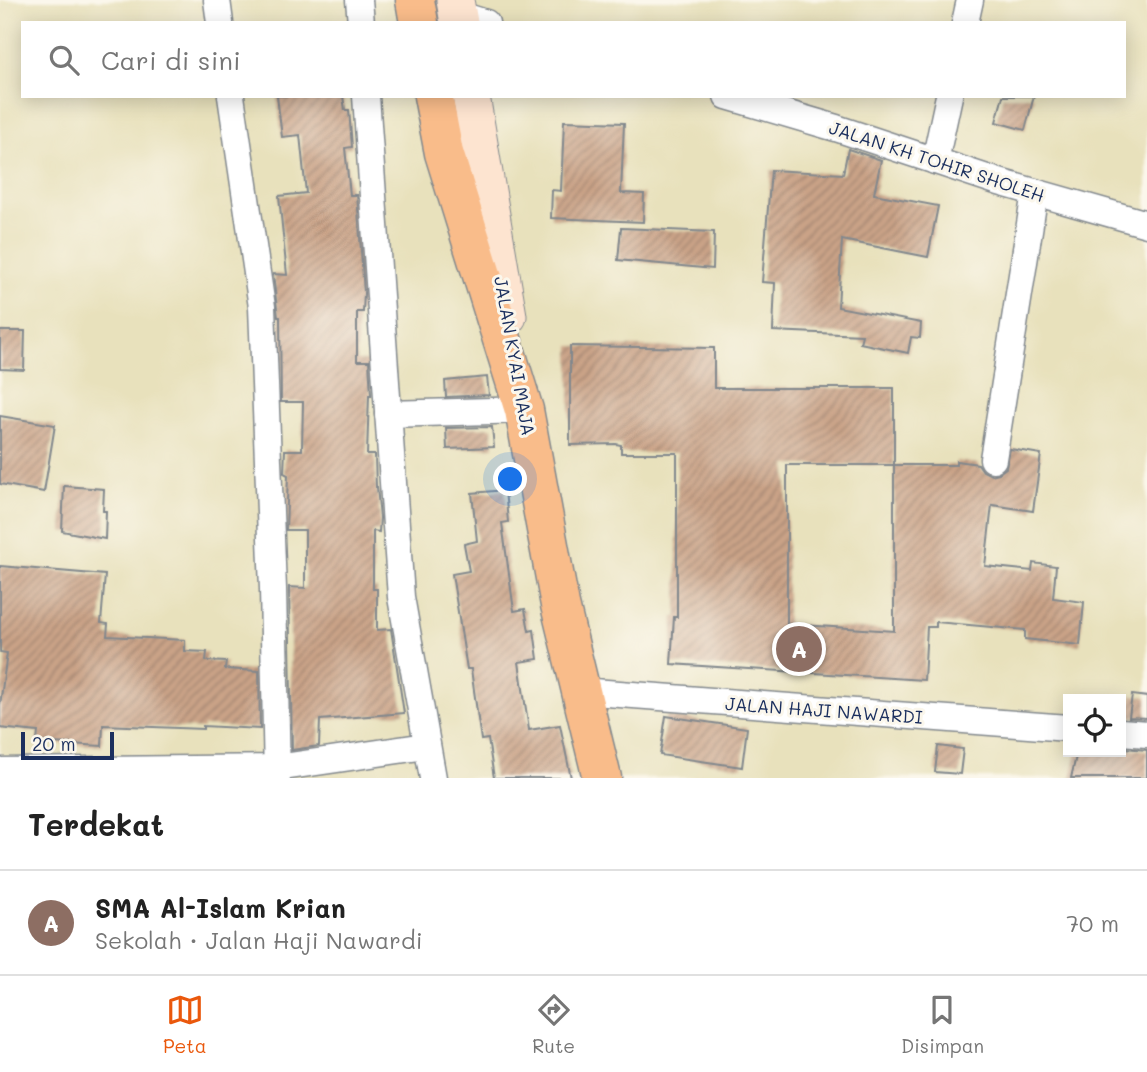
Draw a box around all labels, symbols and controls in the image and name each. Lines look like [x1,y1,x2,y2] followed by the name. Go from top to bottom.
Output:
[21,21,1126,98] search box
[45,41,83,79] icon: search
[101,43,241,77] text: Cari di sini
[826,115,1048,207] street label: JALAN KH TOHIR SHOLEH
[489,275,541,437] street label: JALAN KYAI MAJA
[493,462,527,496] your location
[776,623,822,675] pin: A
[724,691,924,729] street label: JALAN HAJI NAWARDI
[1063,694,1126,757] map controls
[1063,694,1126,757] button: locate
[21,729,114,761] scale bar
[32,731,76,756] text: 20 m
[28,804,164,844] text: Terdekat
[95,891,346,925] text: SMA Al-Islam Krian
[43,908,59,938] text: A
[1066,908,1119,938] text: 70 m
[95,925,423,955] text: Sekolah · Jalan Haji Nawardi
[163,991,207,1058] tab: Peta
[532,991,575,1058] tab: Rute
[901,991,984,1058] tab: Disimpan

